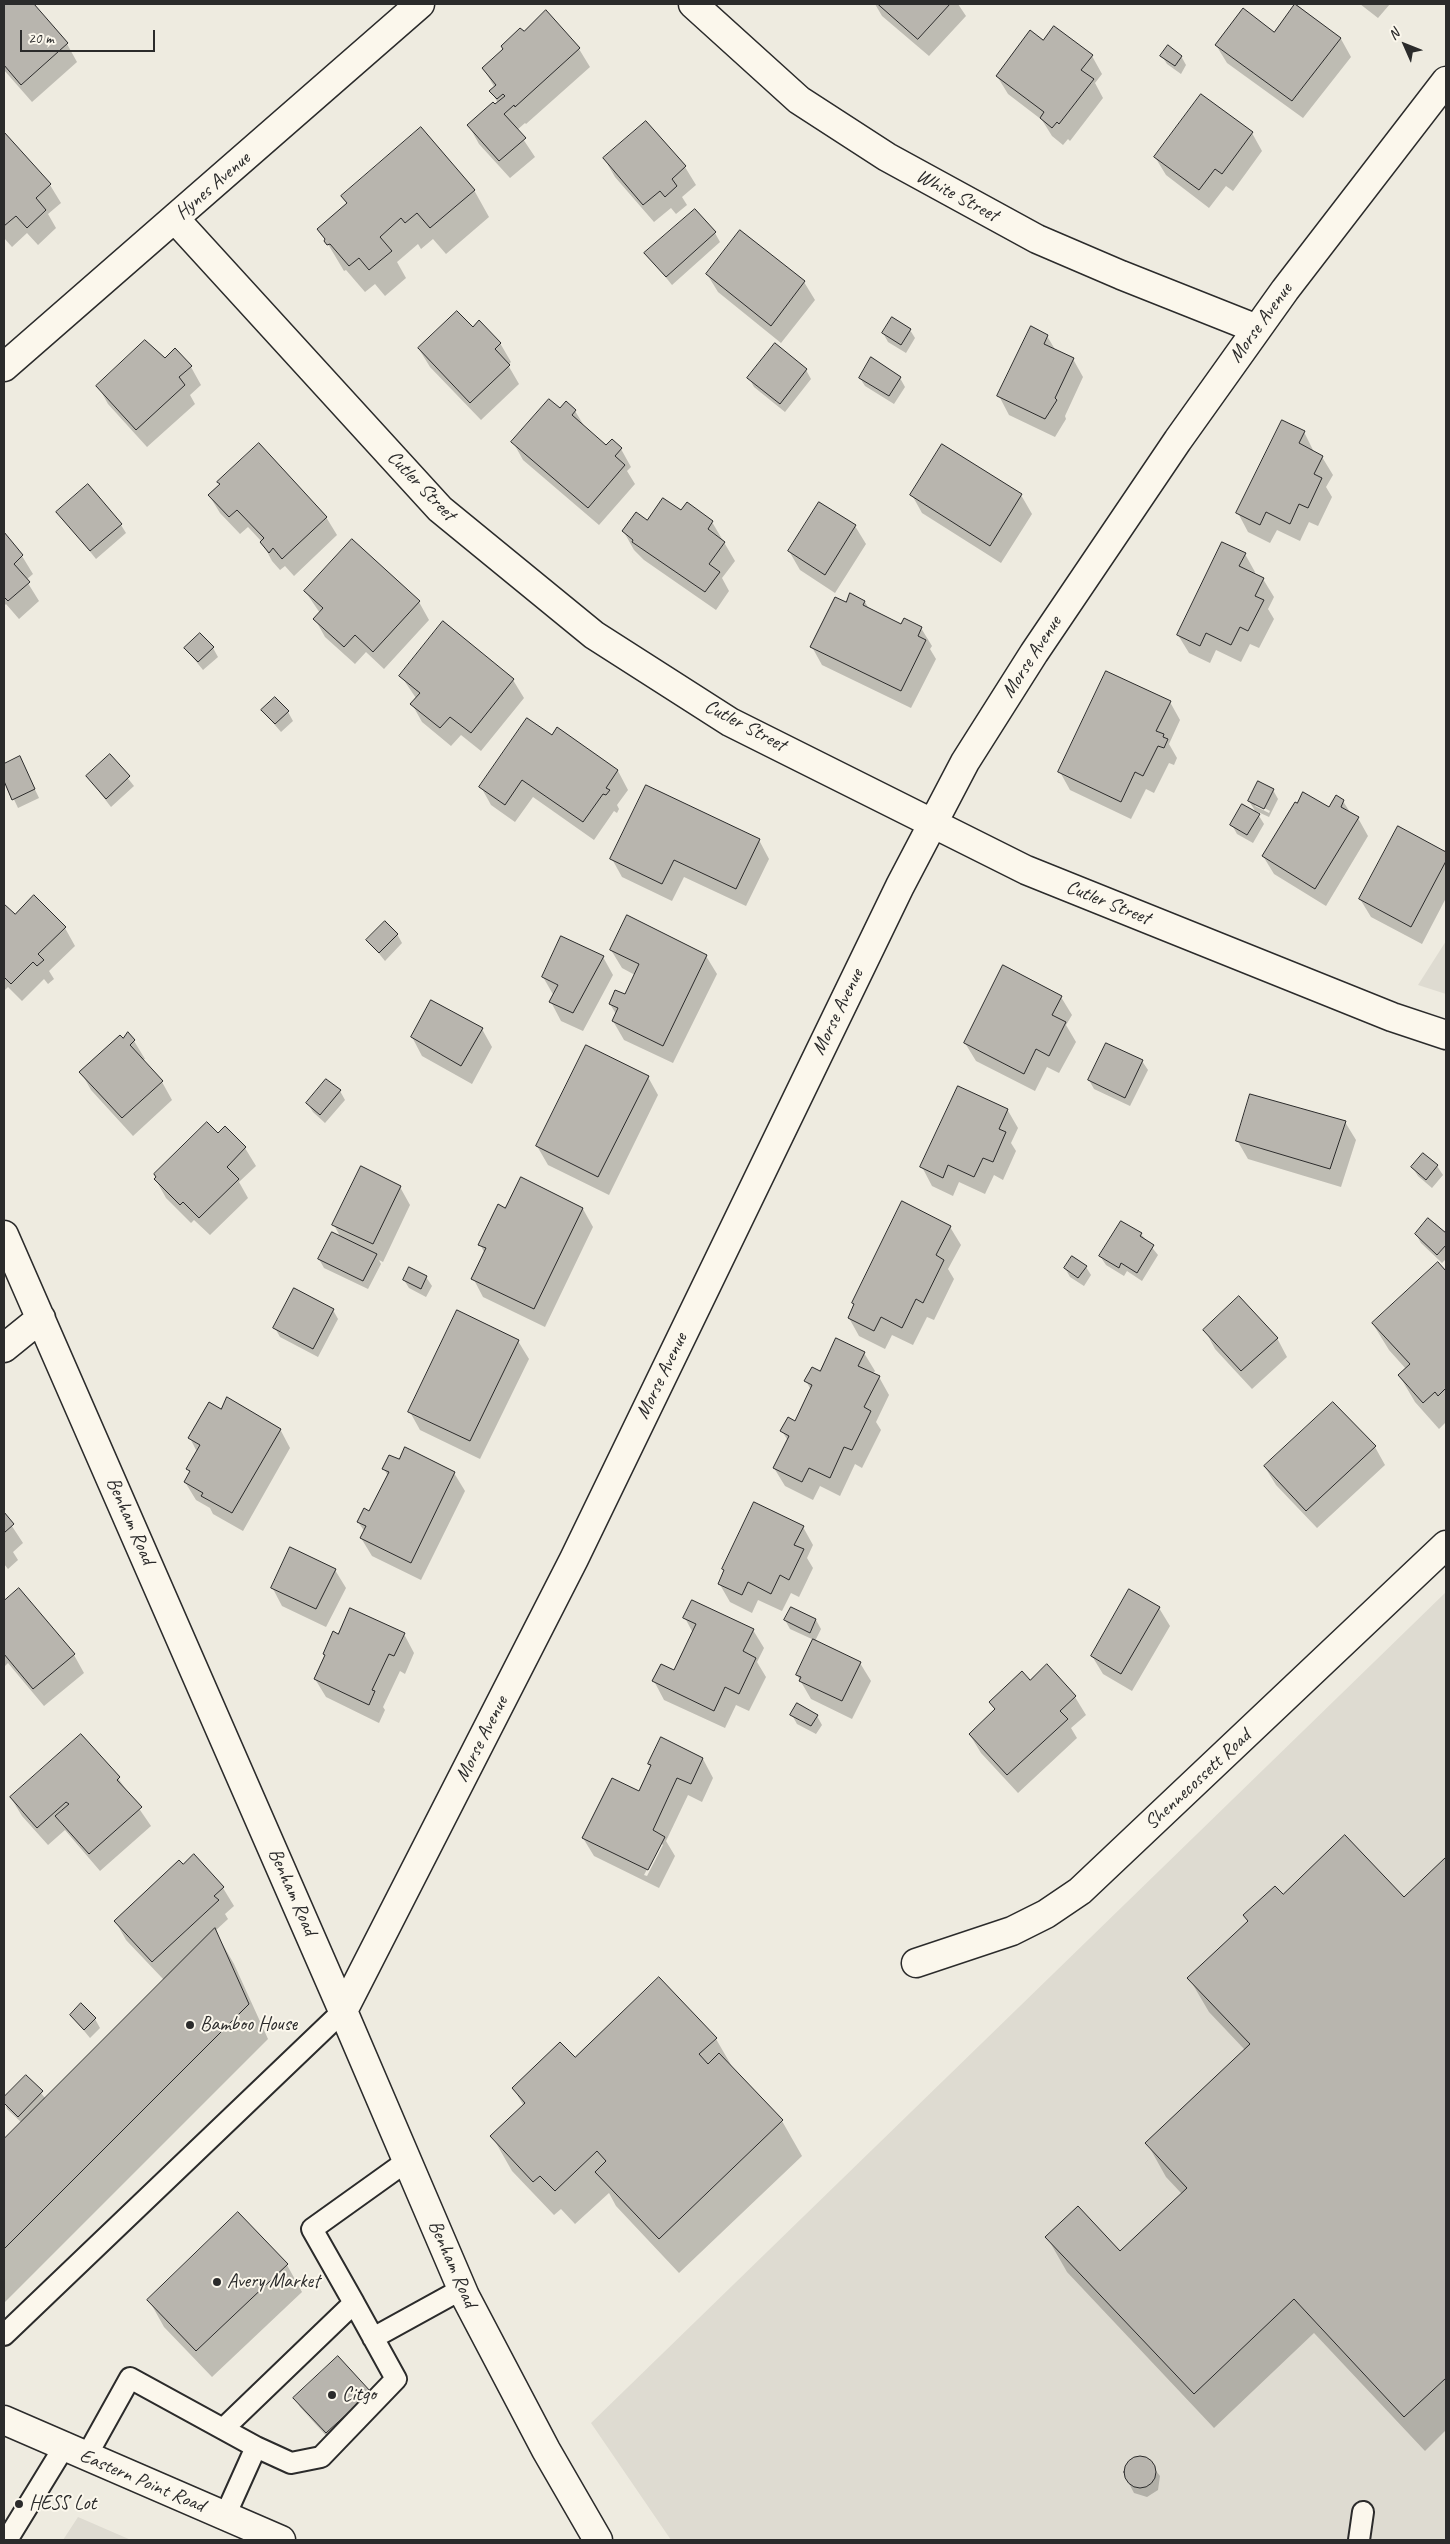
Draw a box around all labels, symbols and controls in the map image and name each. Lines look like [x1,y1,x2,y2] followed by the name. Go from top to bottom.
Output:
[22,20,158,52] scale bar
[1380,20,1430,70] north arrow
[1385,25,1403,43] text: N
[28,29,54,48] text: 20 m
[171,147,255,225] street label: Hynes Avenue
[912,164,1002,228] street label: White Street
[1224,278,1298,368] street label: Morse Avenue
[382,446,460,526] street label: Cutler Street
[997,612,1067,702] street label: Morse Avenue
[700,695,790,757] street label: Cutler Street
[1062,875,1154,931] street label: Cutler Street
[807,965,869,1059] street label: Morse Avenue
[631,1329,693,1423] street label: Morse Avenue
[100,1474,160,1568] street label: Benham Road
[450,1692,514,1786] street label: Morse Avenue
[1140,1725,1256,1835] street label: Shennecossett Road
[262,1845,322,1939] street label: Benham Road
[200,2013,297,2037] place label: Bamboo House
[184,2019,196,2031] marker: Bamboo House
[422,2217,482,2311] street label: Benham Road
[227,2270,320,2294] place label: Avery Market
[211,2276,223,2288] marker: Avery Market
[342,2383,376,2407] place label: Citgo
[326,2389,338,2401] marker: Citgo
[76,2444,208,2518] street label: Eastern Point Road
[29,2492,96,2516] place label: HESS Lot
[13,2498,25,2510] marker: HESS Lot

